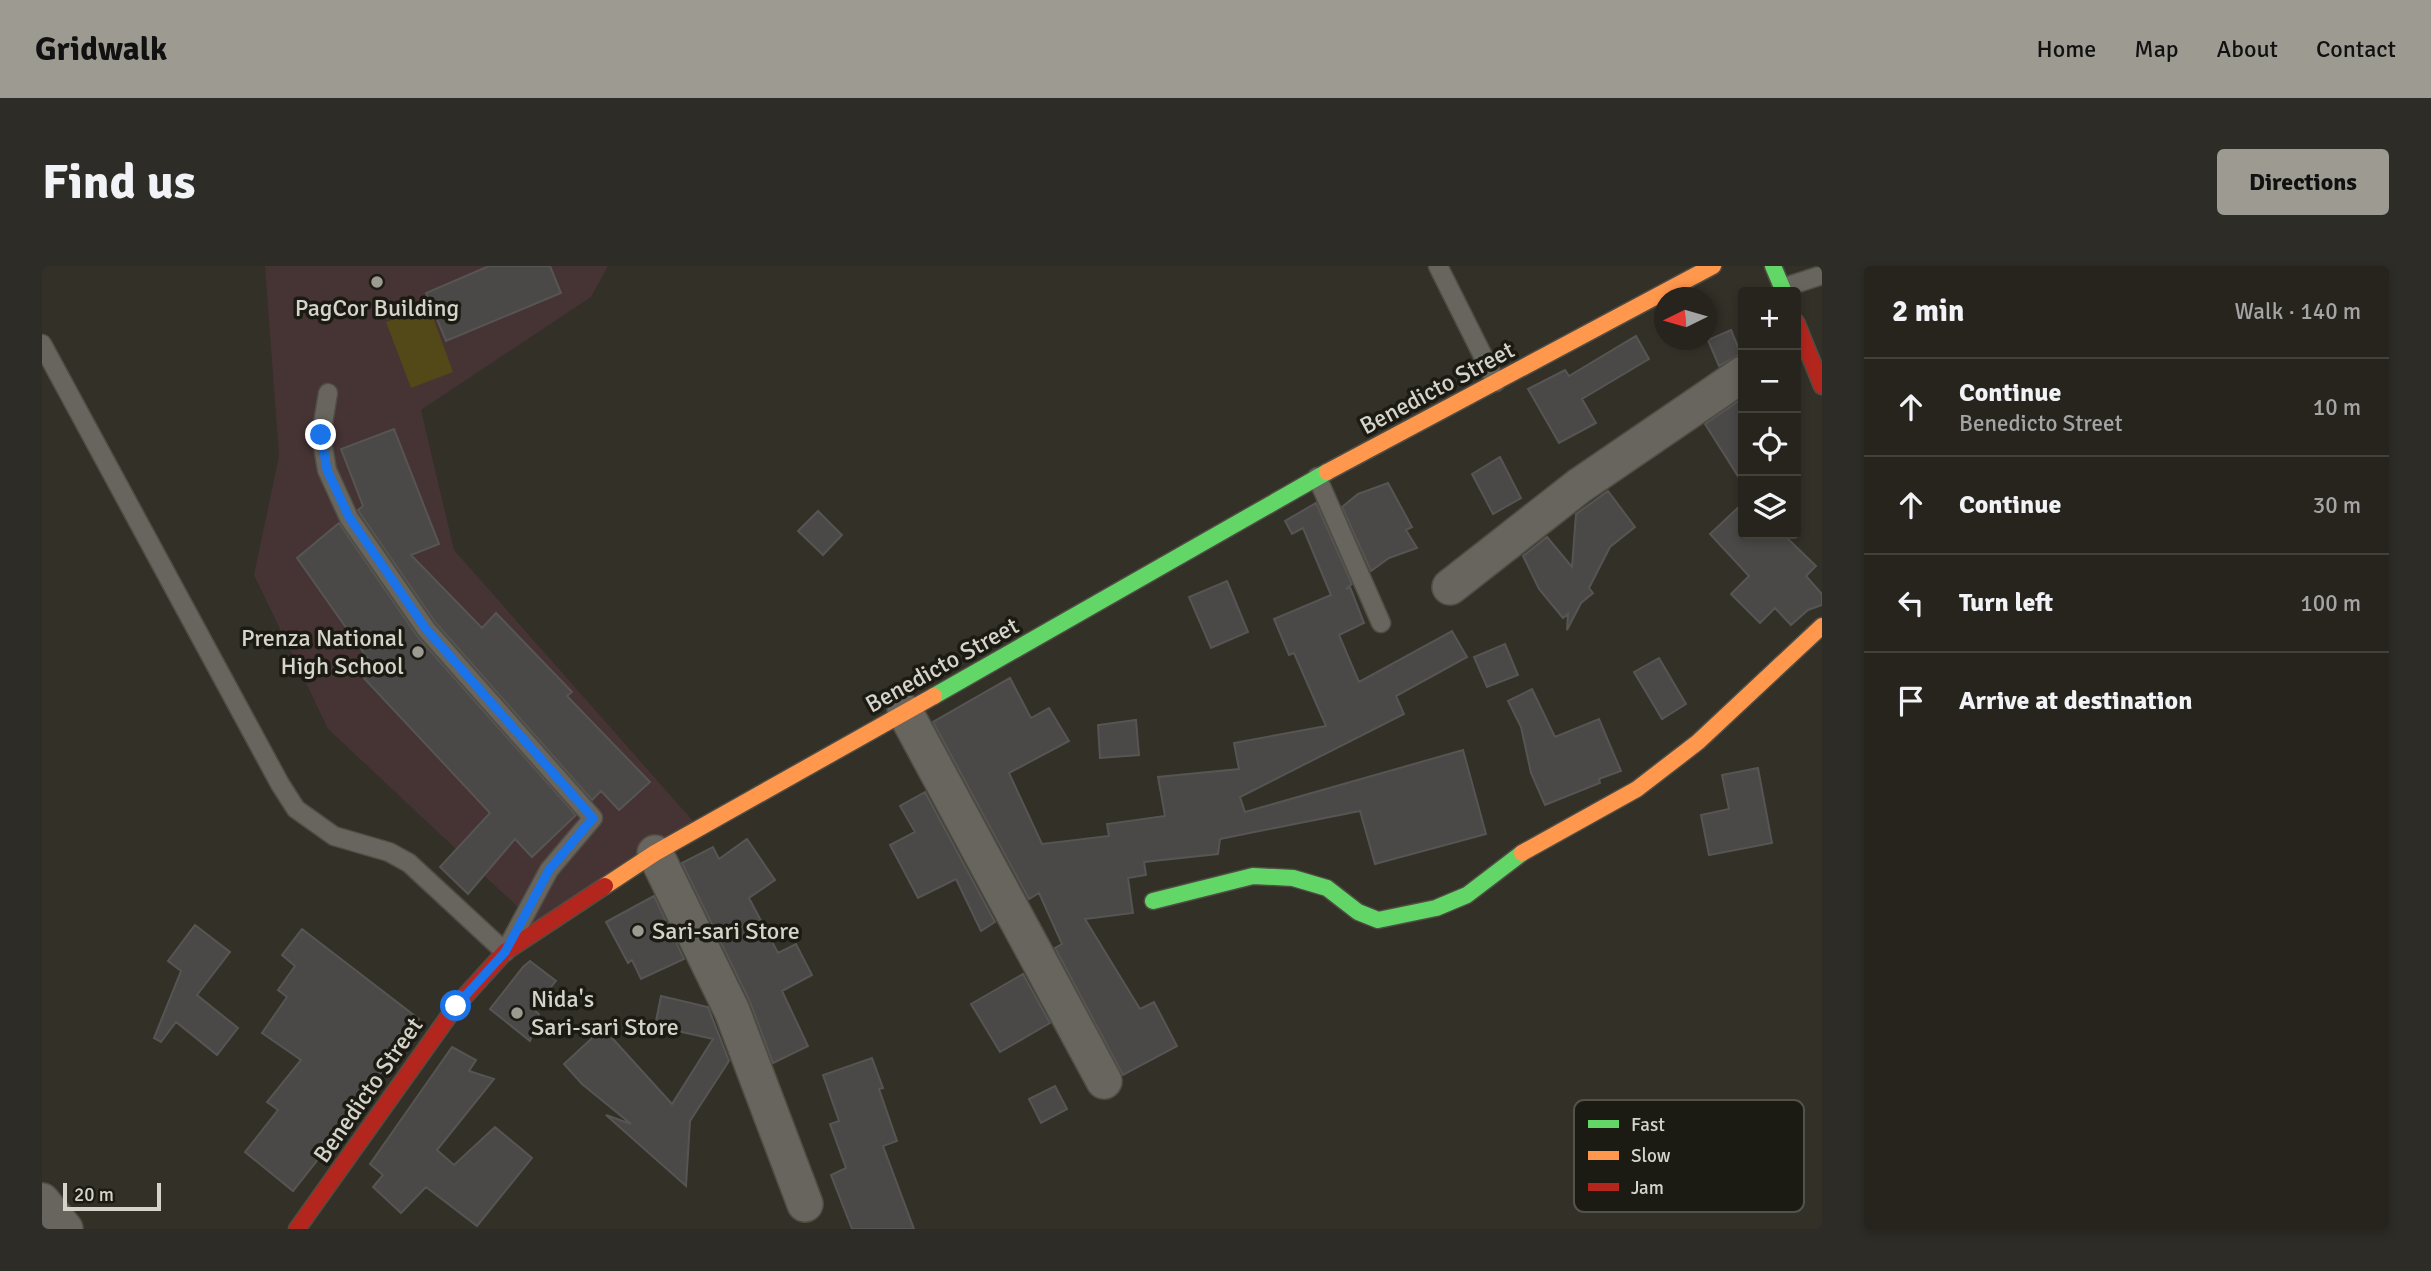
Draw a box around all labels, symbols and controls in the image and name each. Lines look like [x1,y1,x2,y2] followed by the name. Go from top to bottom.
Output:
[35,29,167,70] text: Gridwalk
[2036,34,2096,64] text: Home
[2134,34,2179,64] text: Map
[2217,34,2278,64] text: About
[2316,34,2396,64] text: Contact
[2217,149,2389,215] button: Directions
[42,152,195,212] text: Find us
[369,274,385,290] marker: PagCor Building
[1654,287,1717,350] north arrow
[1738,287,1801,539] map controls
[1738,287,1801,350] button: +
[295,293,459,323] place label: PagCor Building
[1892,293,1964,330] text: 2 min
[2235,297,2361,326] text: Walk · 140 m
[1355,335,1519,441] street label: Benedicto Street
[1738,350,1801,413] button: −
[1959,377,2061,409] text: Continue
[1892,388,1930,426] icon: ahead
[2313,393,2361,422] text: 10 m
[1959,409,2122,438] text: Benedicto Street
[1738,413,1801,476] button: locate
[305,419,336,450] route end
[1738,476,1801,539] button: layers
[1892,486,1930,524] icon: ahead
[1959,489,2061,521] text: Continue
[2313,491,2361,520] text: 30 m
[1892,584,1930,622] icon: left
[1959,587,2053,619] text: Turn left
[2300,589,2361,618] text: 100 m
[860,611,1024,719] street label: Benedicto Street
[241,623,404,681] place label: Prenza National High School
[410,644,426,660] marker: Prenza National High School
[1892,682,1930,720] icon: arrive
[1959,685,2192,717] text: Arrive at destination
[652,916,800,946] place label: Sari-sari Store
[630,923,646,939] marker: Sari-sari Store
[531,984,679,1042] place label: Nida's Sari-sari Store
[440,990,471,1021] route start
[509,1005,525,1021] marker: Nida's Sari-sari Store
[307,1012,429,1168] street label: Benedicto Street
[1574,1100,1804,1212] legend
[1631,1113,1665,1137] text: Fast
[1631,1144,1671,1168] text: Slow
[1631,1176,1664,1200] text: Jam
[63,1180,161,1212] scale bar
[74,1183,114,1207] text: 20 m

